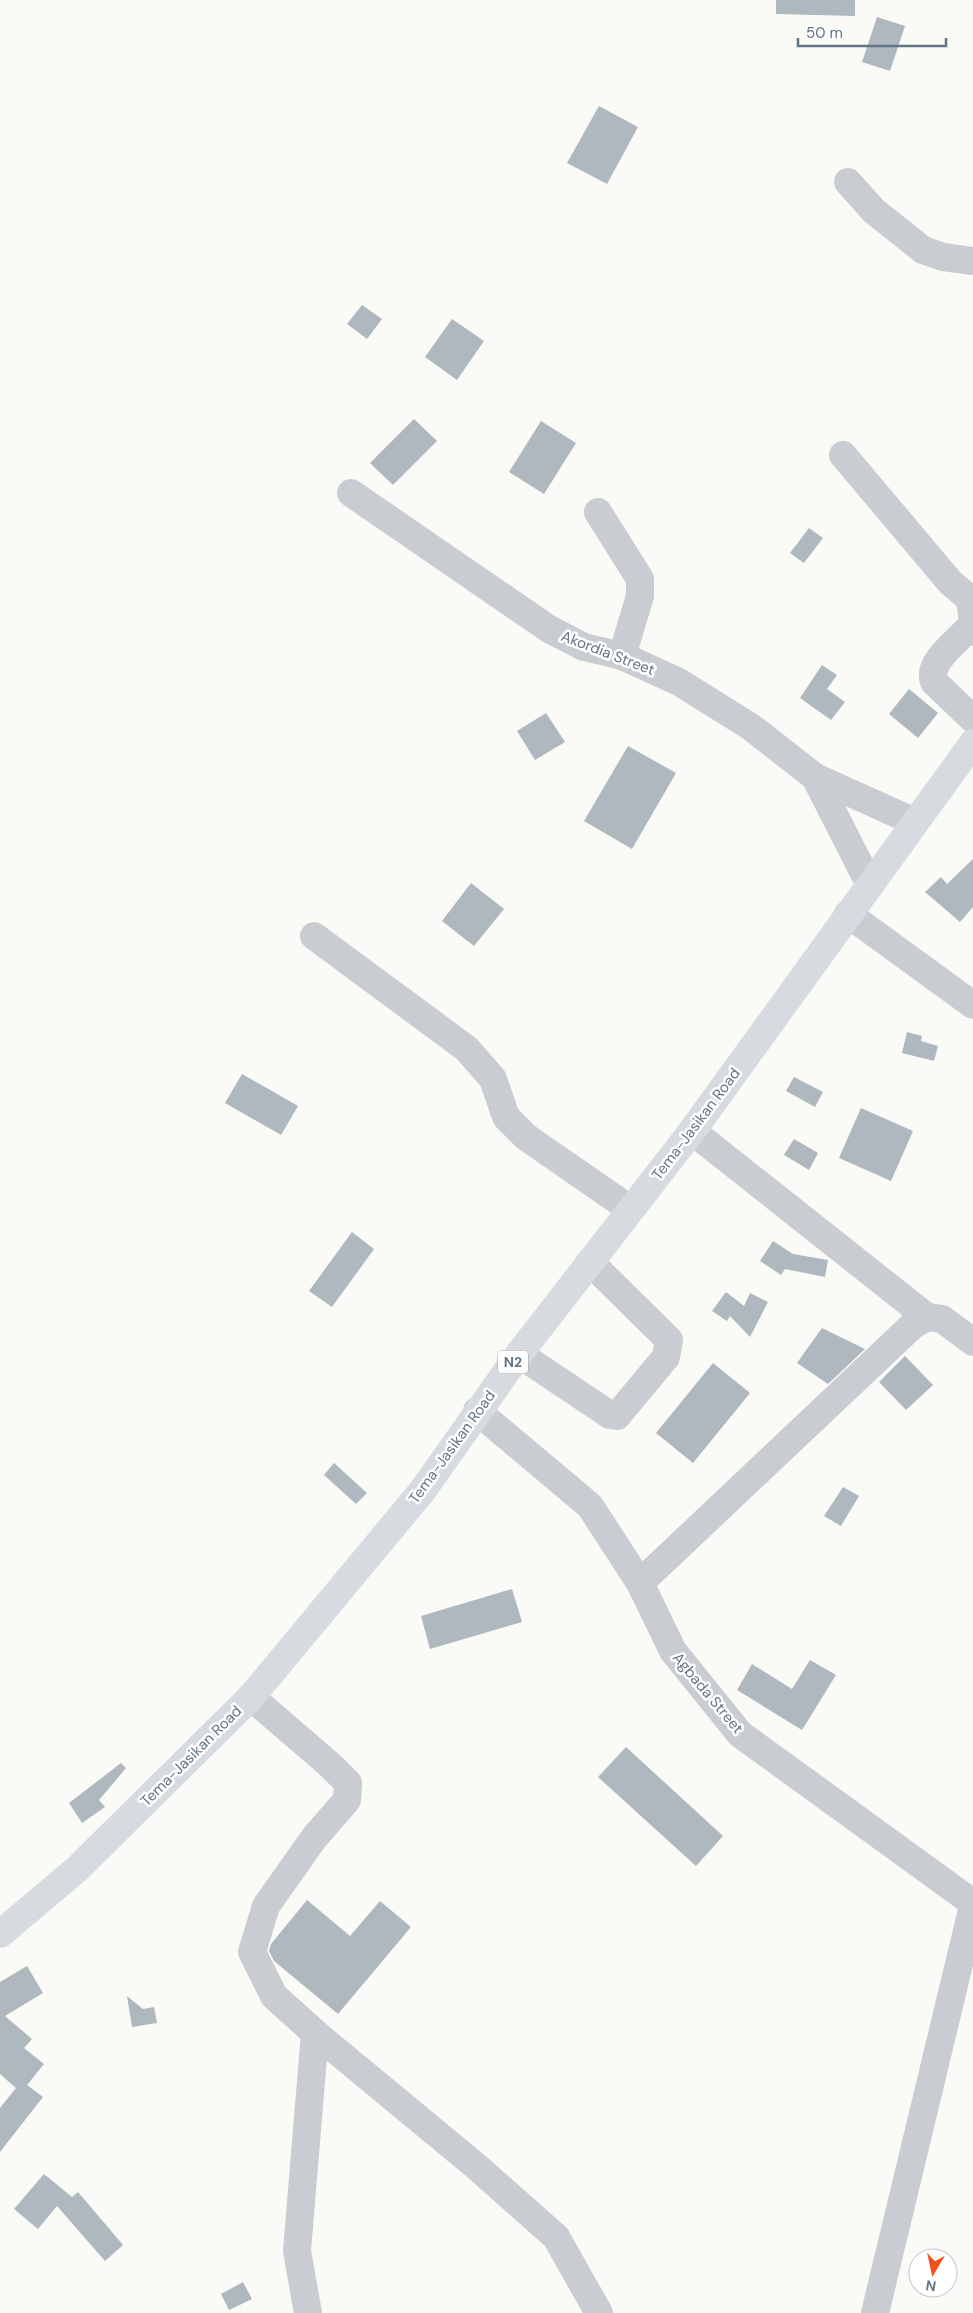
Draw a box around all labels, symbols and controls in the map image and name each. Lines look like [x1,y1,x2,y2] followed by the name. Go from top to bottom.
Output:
[798,15,946,47] scale bar
[806,23,843,43] text: 50 m
[558,626,658,680] street label: Akordia Street
[647,1064,745,1184] street label: Tema-Jasikan Road
[498,1350,528,1374] road number: N2
[404,1386,500,1508] street label: Tema-Jasikan Road
[668,1648,748,1738] street label: Agbada Street
[136,1701,246,1811] street label: Tema-Jasikan Road
[908,2248,958,2298] north arrow
[925,2276,937,2296] text: N

